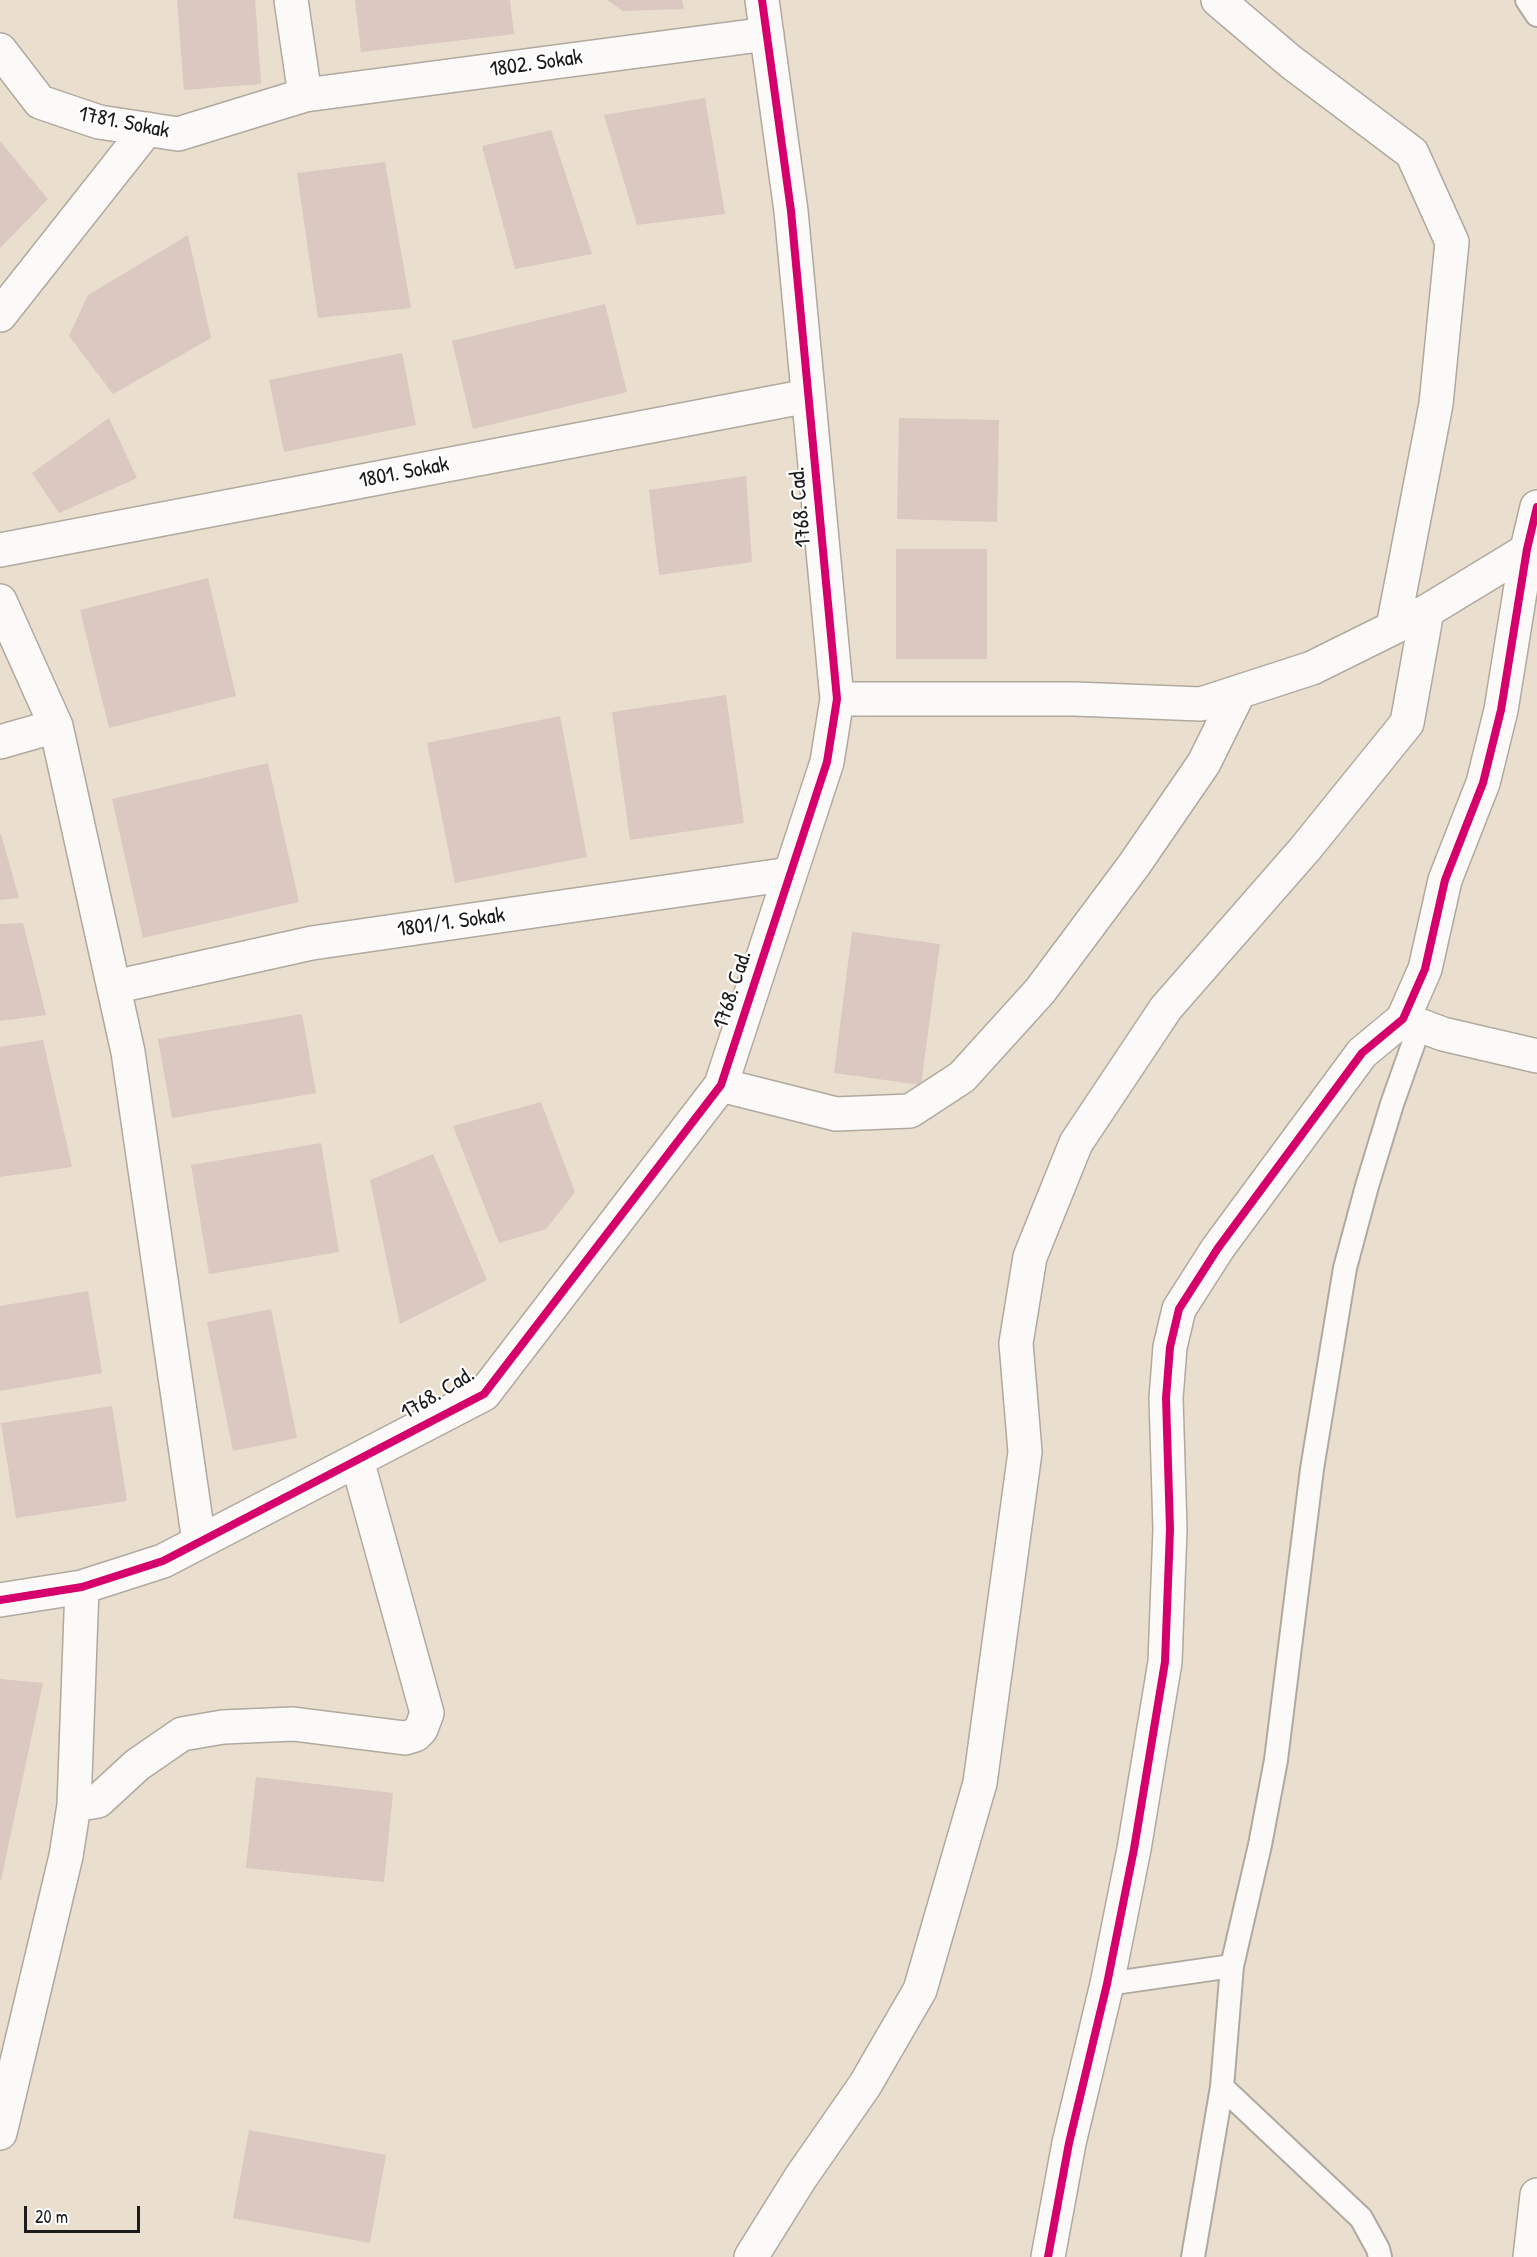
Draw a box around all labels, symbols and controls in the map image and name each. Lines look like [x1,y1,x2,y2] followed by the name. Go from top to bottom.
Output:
[488,44,584,84] street label: 1802. Sokak
[76,101,172,145] street label: 1781. Sokak
[357,451,451,495] street label: 1801. Sokak
[784,466,818,548] street label: 1768. Cad.
[396,902,506,944] street label: 1801/1. Sokak
[708,947,758,1033] street label: 1768. Cad.
[397,1362,479,1426] street label: 1768. Cad.
[27,2194,142,2232] scale bar
[35,2204,68,2229] text: 20 m

